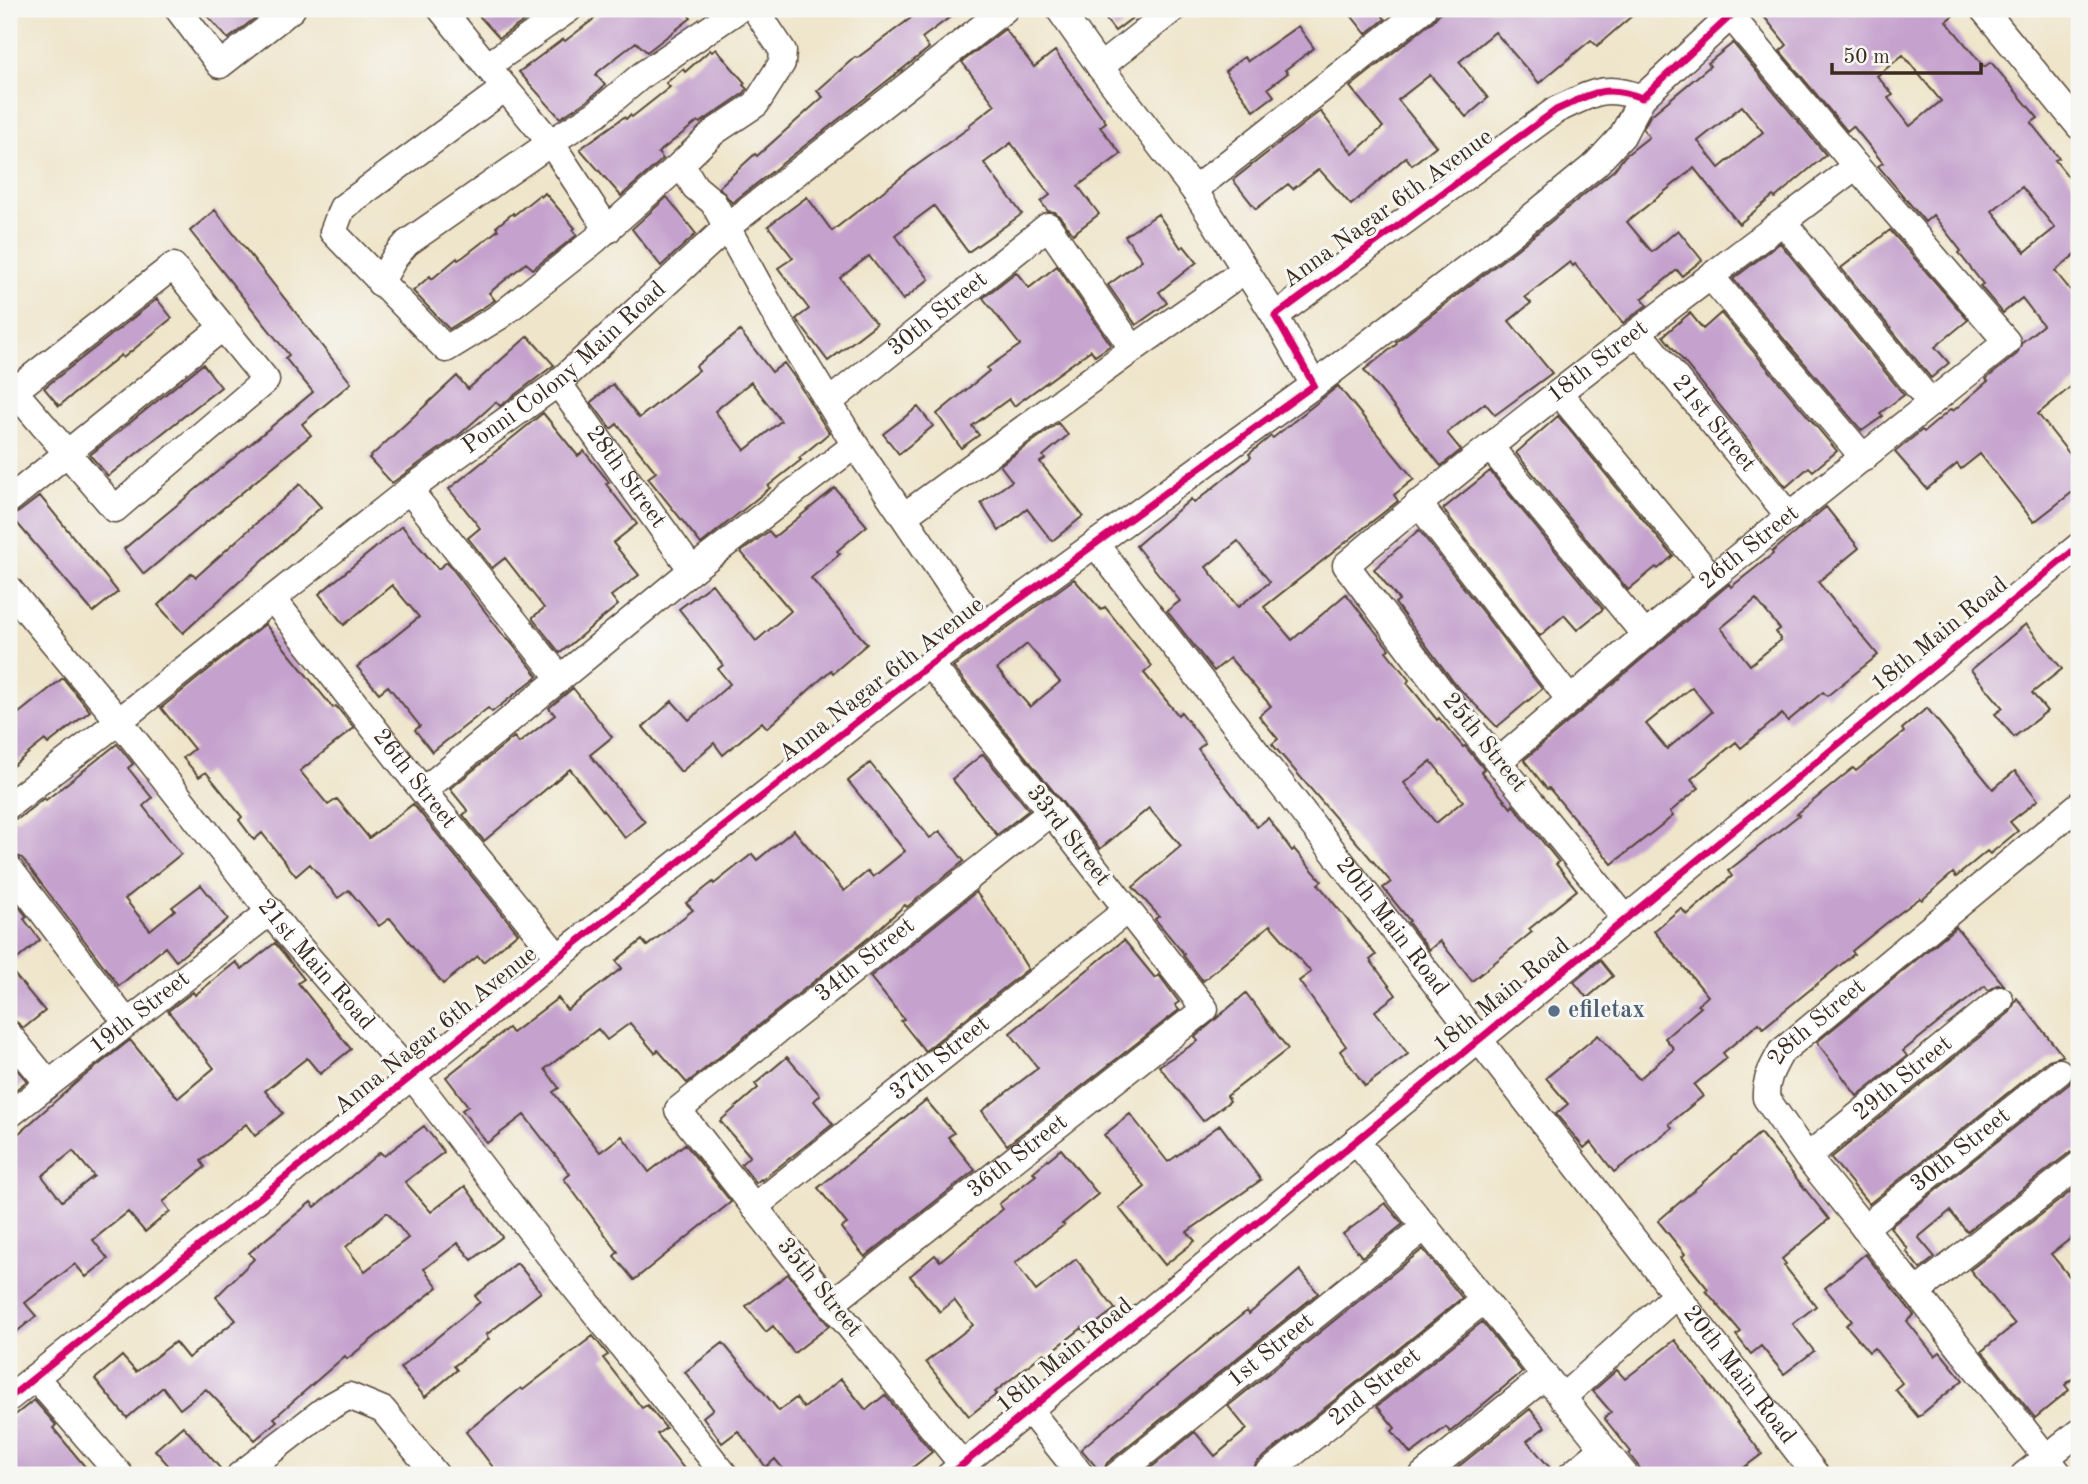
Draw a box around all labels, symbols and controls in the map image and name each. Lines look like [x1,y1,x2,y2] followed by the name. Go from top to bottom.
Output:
[1832,32,1981,76] scale bar
[1843,47,1890,68] text: 50 m
[1279,125,1497,293] street label: Anna Nagar 6th Avenue
[884,267,992,361] street label: 30th Street
[458,277,671,459] street label: Ponni Colony Main Road
[1543,316,1653,408] street label: 18th Street
[1667,371,1760,477] street label: 21st Street
[581,422,670,533] street label: 28th Street
[1695,501,1804,595] street label: 26th Street
[1867,573,2013,697] street label: 18th Main Road
[775,593,989,767] street label: Anna Nagar 6th Avenue
[1437,689,1531,797] street label: 25th Street
[368,725,461,834] street label: 26th Street
[1021,781,1115,891] street label: 33rd Street
[1331,853,1453,1001] street label: 20th Main Road
[253,894,378,1035] street label: 21st Main Road
[811,914,920,1007] street label: 34th Street
[1429,934,1575,1058] street label: 18th Main Road
[330,942,542,1120] street label: Anna Nagar 6th Avenue
[85,967,195,1059] street label: 19th Street
[1764,975,1871,1070] street label: 28th Street
[1568,999,1645,1023] place label: efiletax
[1546,1003,1562,1019] marker: efiletax
[886,1012,994,1105] street label: 37th Street
[1849,1032,1957,1126] street label: 29th Street
[1907,1104,2015,1197] street label: 30th Street
[963,1110,1072,1203] street label: 36th Street
[772,1234,866,1342] street label: 35th Street
[992,1294,1138,1418] street label: 18th Main Road
[1678,1302,1800,1449] street label: 20th Main Road
[1223,1309,1319,1392] street label: 1st Street
[1325,1344,1425,1431] street label: 2nd Street

